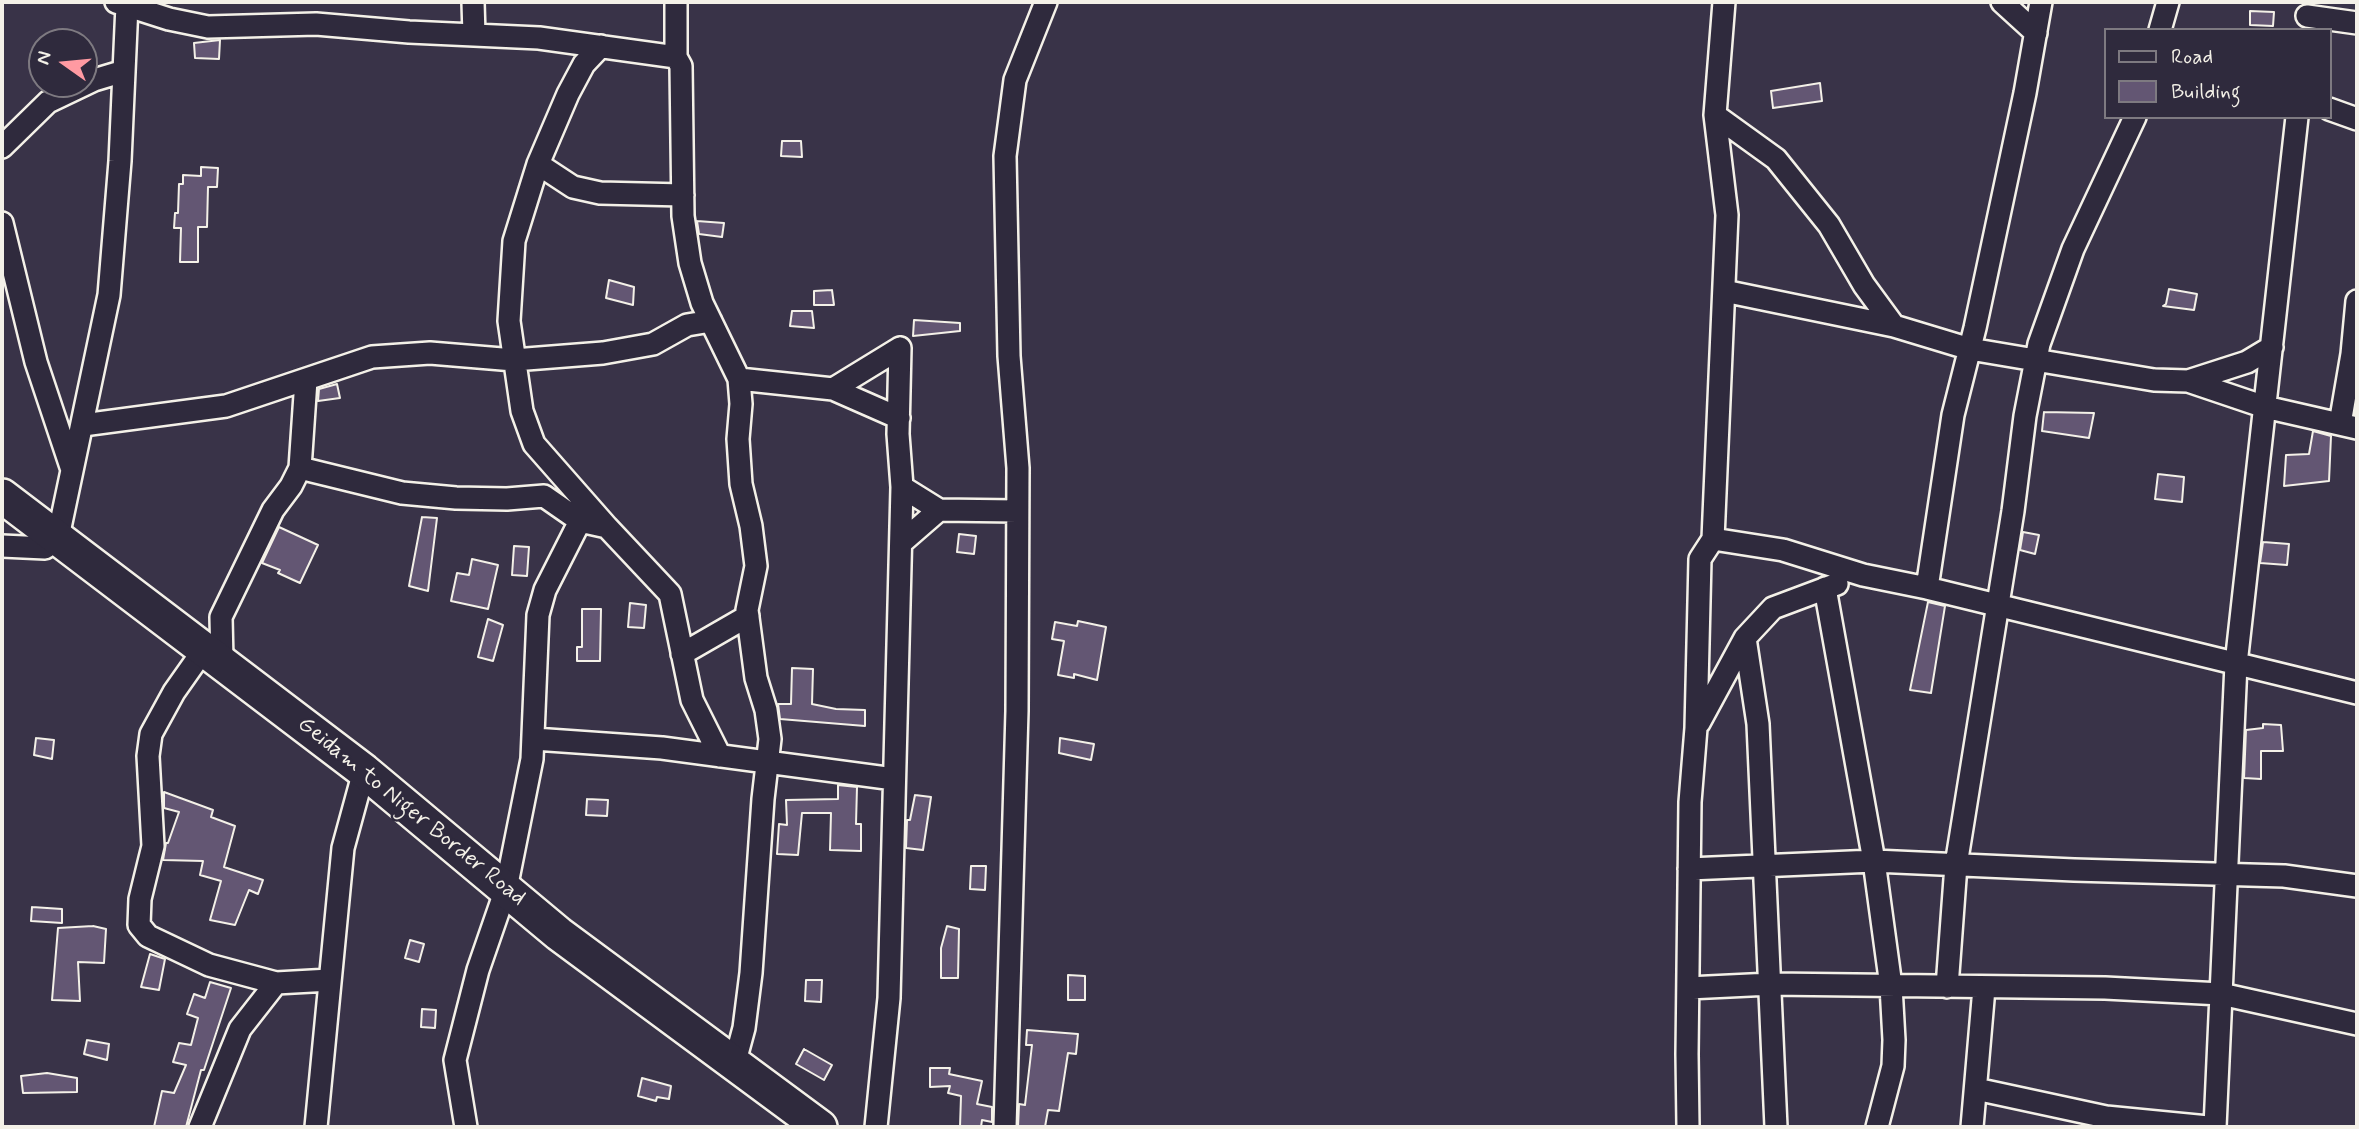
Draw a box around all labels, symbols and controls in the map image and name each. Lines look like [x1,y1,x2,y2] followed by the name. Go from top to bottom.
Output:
[28,28,98,98] north arrow
[2104,28,2331,119] legend
[2171,43,2213,71] text: Road
[30,49,58,67] text: N
[2171,78,2241,106] text: Building
[291,711,531,913] street label: Geidam to Niger Border Road

